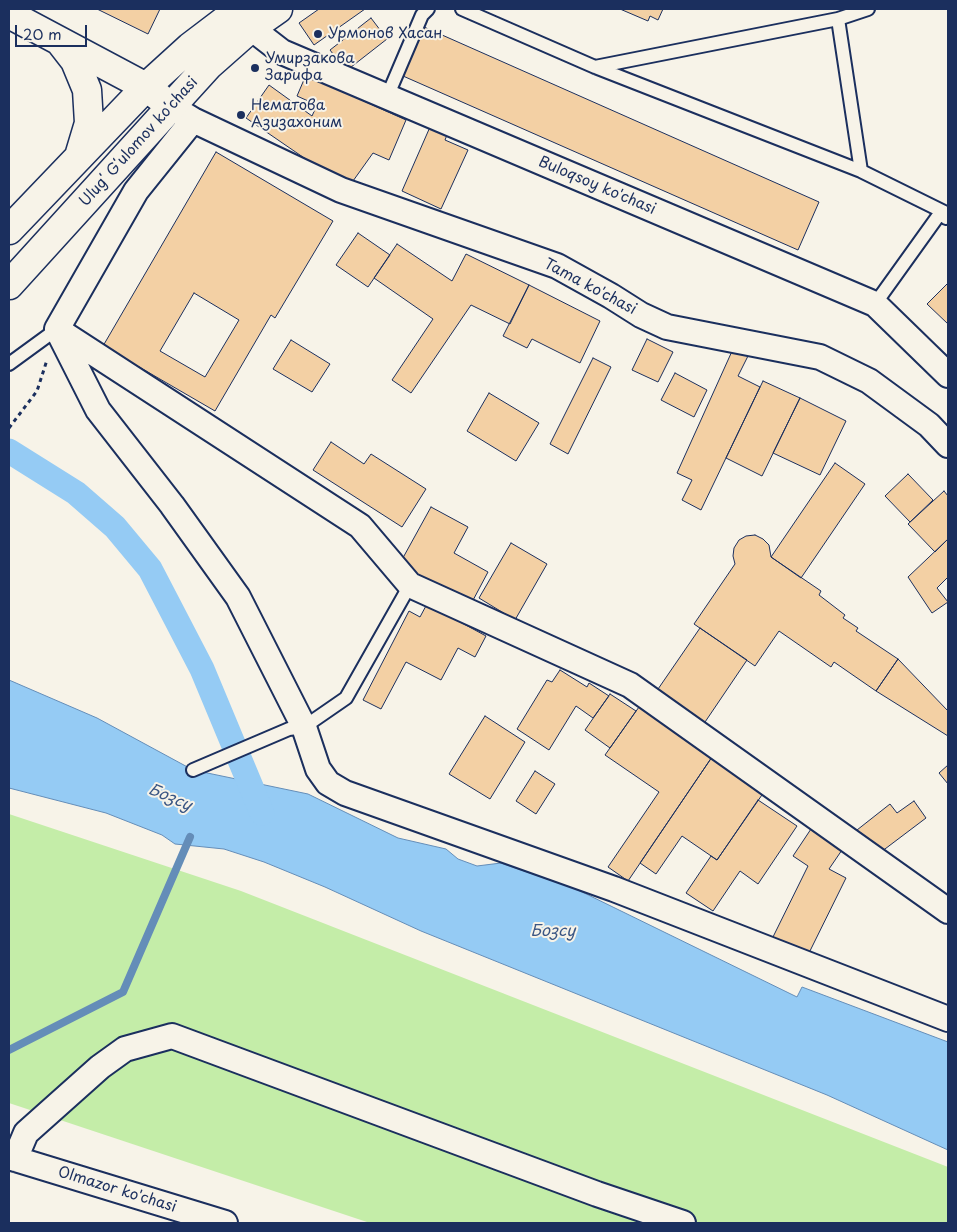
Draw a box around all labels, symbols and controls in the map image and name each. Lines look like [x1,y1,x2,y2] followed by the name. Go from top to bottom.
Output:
[18,15,90,47] scale bar
[23,22,62,45] text: 20 m
[328,25,442,43] place label: Урмонов Хасан
[312,28,324,40] marker: Урмонов Хасан
[265,50,355,85] place label: Умирзакова Зарифа
[249,62,261,74] marker: Умирзакова Зарифа
[76,74,202,210] street label: Ulugʻ Gʻulomov koʻchasi
[251,97,343,132] place label: Нематова Азизахоним
[235,109,247,121] marker: Нематова Азизахоним
[536,153,658,219] street label: Buloqsoy ko'chasi
[541,255,639,319] street label: Tama ko'chasi
[146,780,194,816] water label: Бозсу
[530,922,576,942] water label: Бозсу
[55,1163,179,1217] street label: Olmazor ko'chasi

